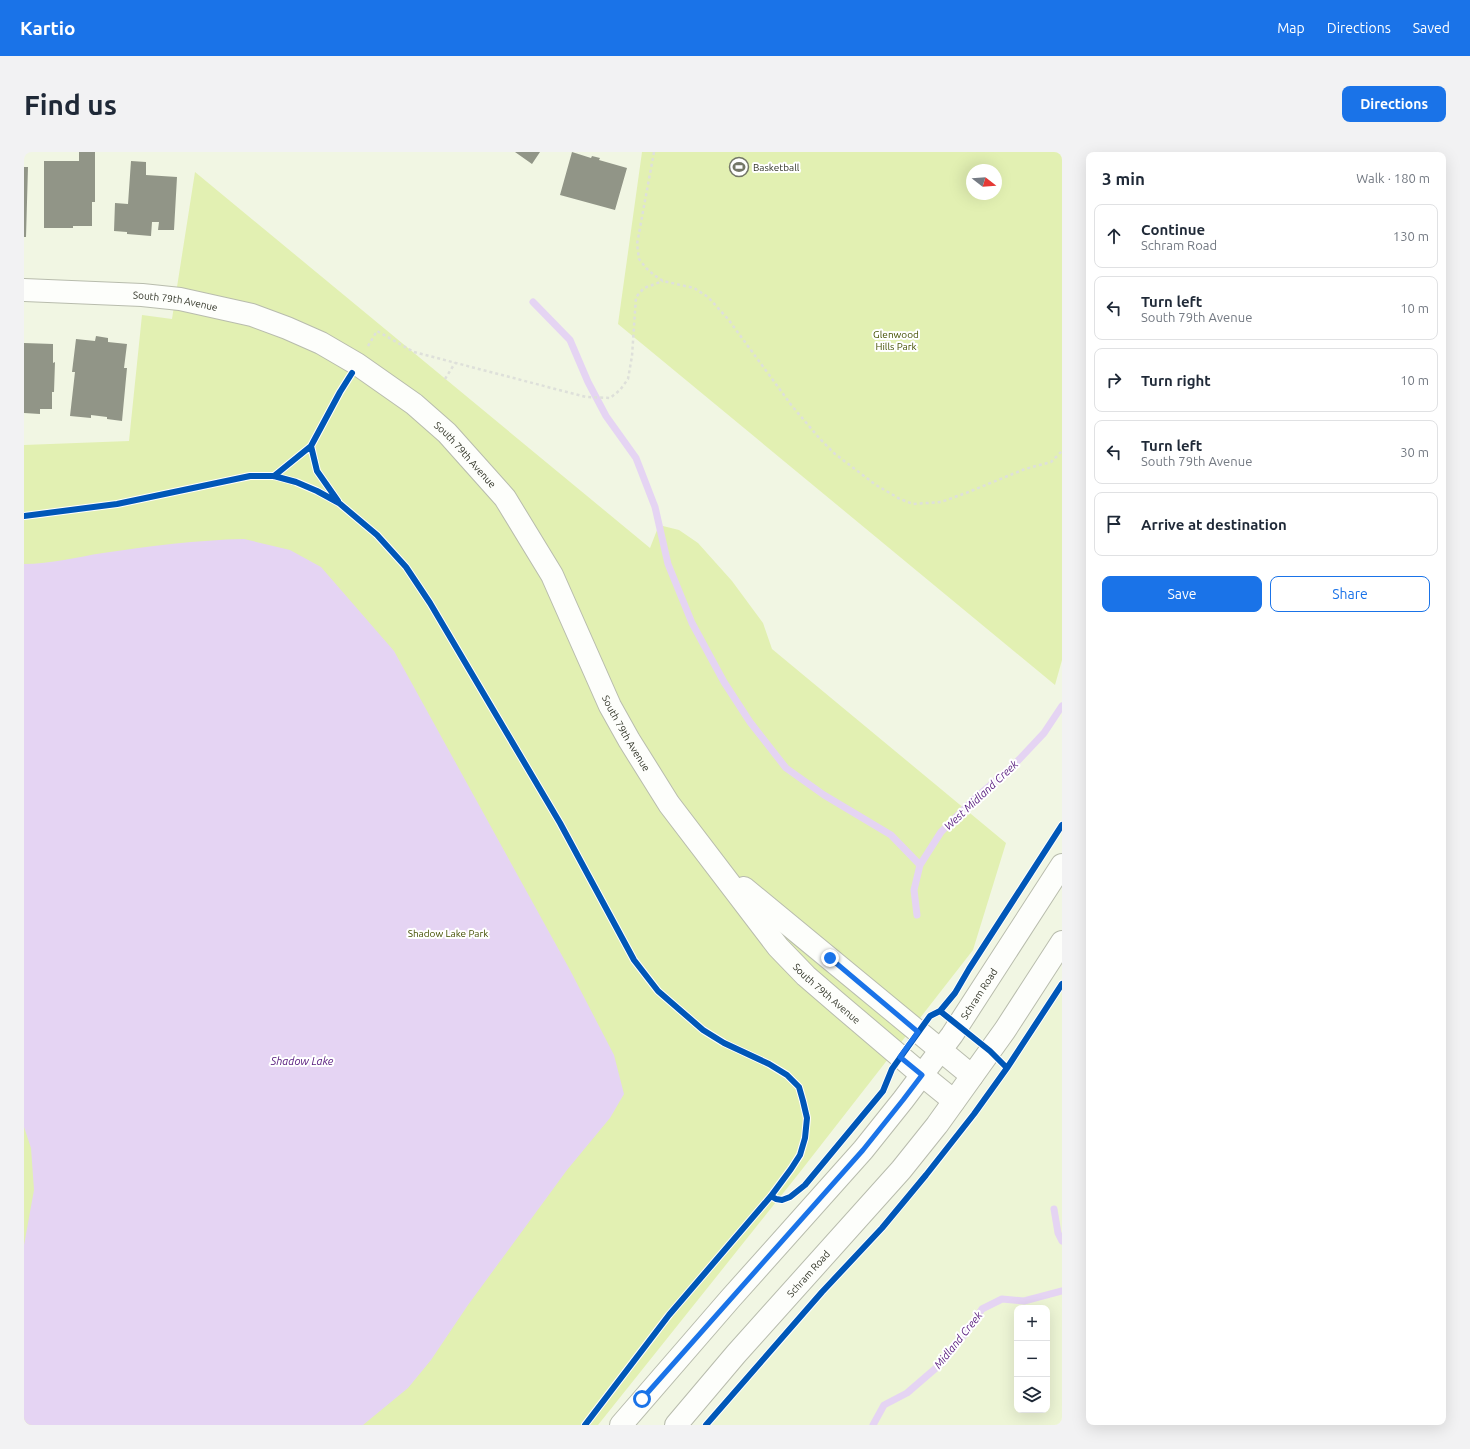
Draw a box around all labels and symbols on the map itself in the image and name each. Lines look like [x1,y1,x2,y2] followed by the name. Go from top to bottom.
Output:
[728,156,750,178] sports icon: Basketball
[753,162,800,173] place label: Basketball
[966,164,1002,200] north arrow
[133,290,219,313] street label: South 79th Avenue
[873,329,919,352] park label: Glenwood Hills Park
[432,420,498,490] street label: South 79th Avenue
[600,694,652,773] street label: South 79th Avenue
[942,758,1021,832] water label: West Midland Creek
[408,928,488,939] park label: Shadow Lake Park
[821,949,839,967] route end
[791,961,862,1026] street label: South 79th Avenue
[959,966,1000,1022] street label: Schram Road
[270,1055,334,1067] water label: Shadow Lake
[785,1248,832,1299] street label: Schram Road
[931,1309,985,1371] water label: Midland Creek
[633,1390,651,1408] route start

